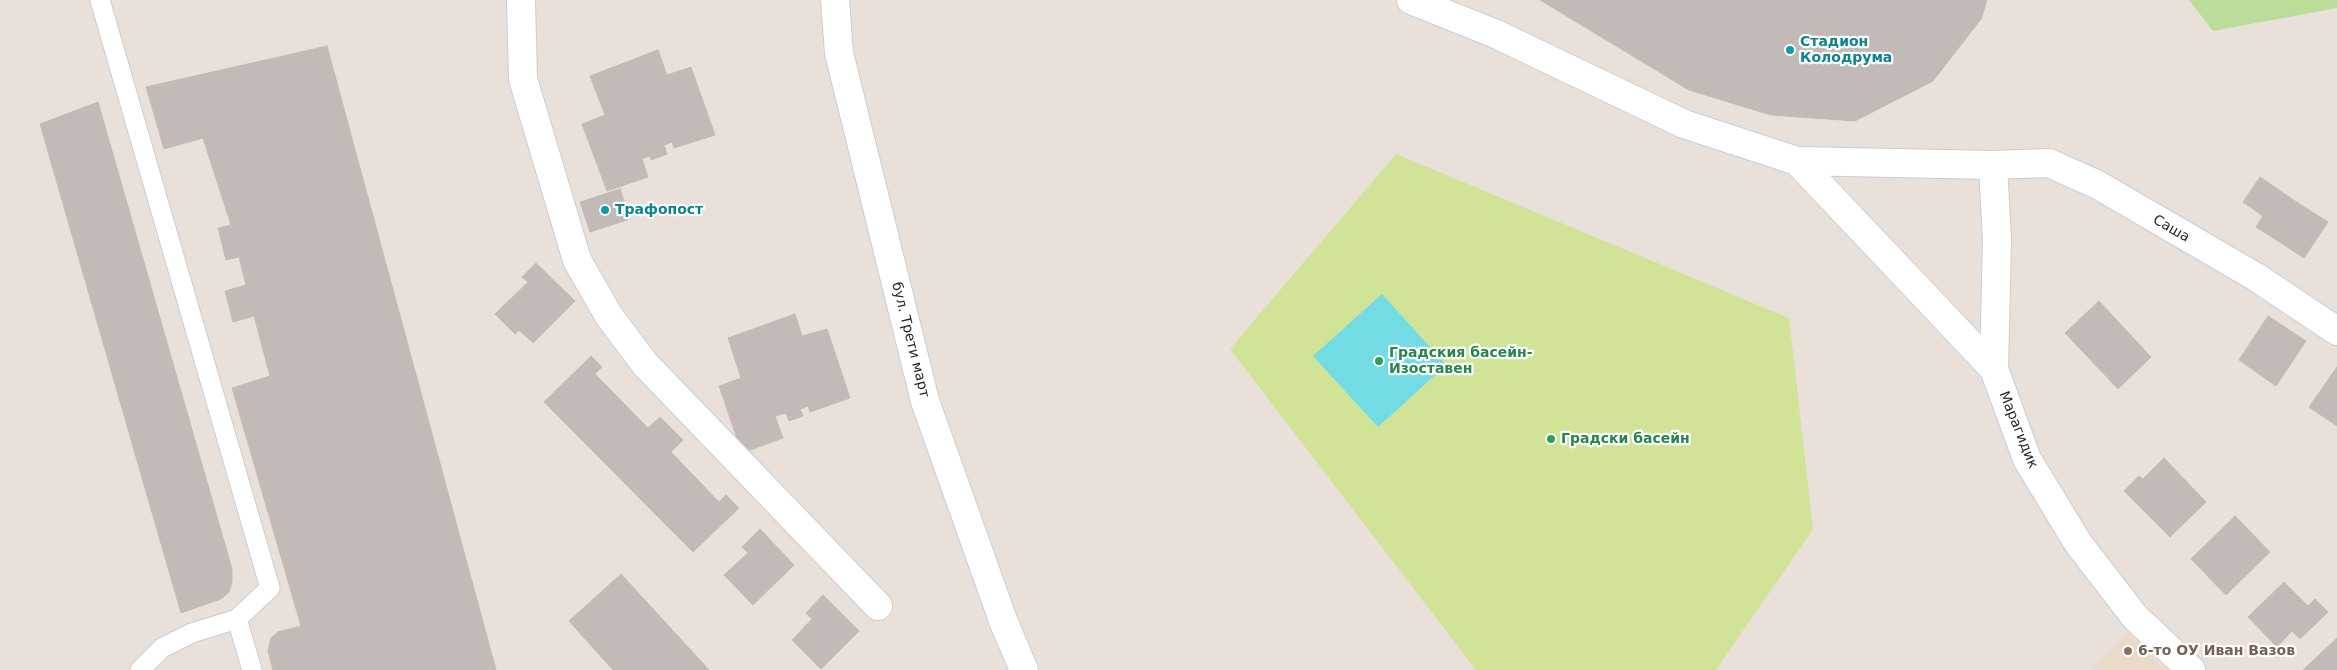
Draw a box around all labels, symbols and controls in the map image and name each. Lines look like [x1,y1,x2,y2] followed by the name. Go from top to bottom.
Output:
[1800,34,1892,66] place label: Стадион Колодрума
[1784,44,1796,56] marker: Стадион Колодрума
[615,202,703,218] place label: Трафопост
[599,204,611,216] marker: Трафопост
[2150,212,2192,246] street label: Саша
[887,280,933,400] street label: бул. Трети март
[1389,345,1532,378] place label: Градския басейн- Изоставен
[1373,355,1385,367] marker: Градския басейн- Изоставен
[1995,389,2041,471] street label: Марагидик
[1561,431,1690,447] place label: Градски басейн
[1545,433,1557,445] marker: Градски басейн
[2138,643,2295,659] place label: 6-то ОУ Иван Вазов
[2122,645,2134,657] marker: 6-то ОУ Иван Вазов

